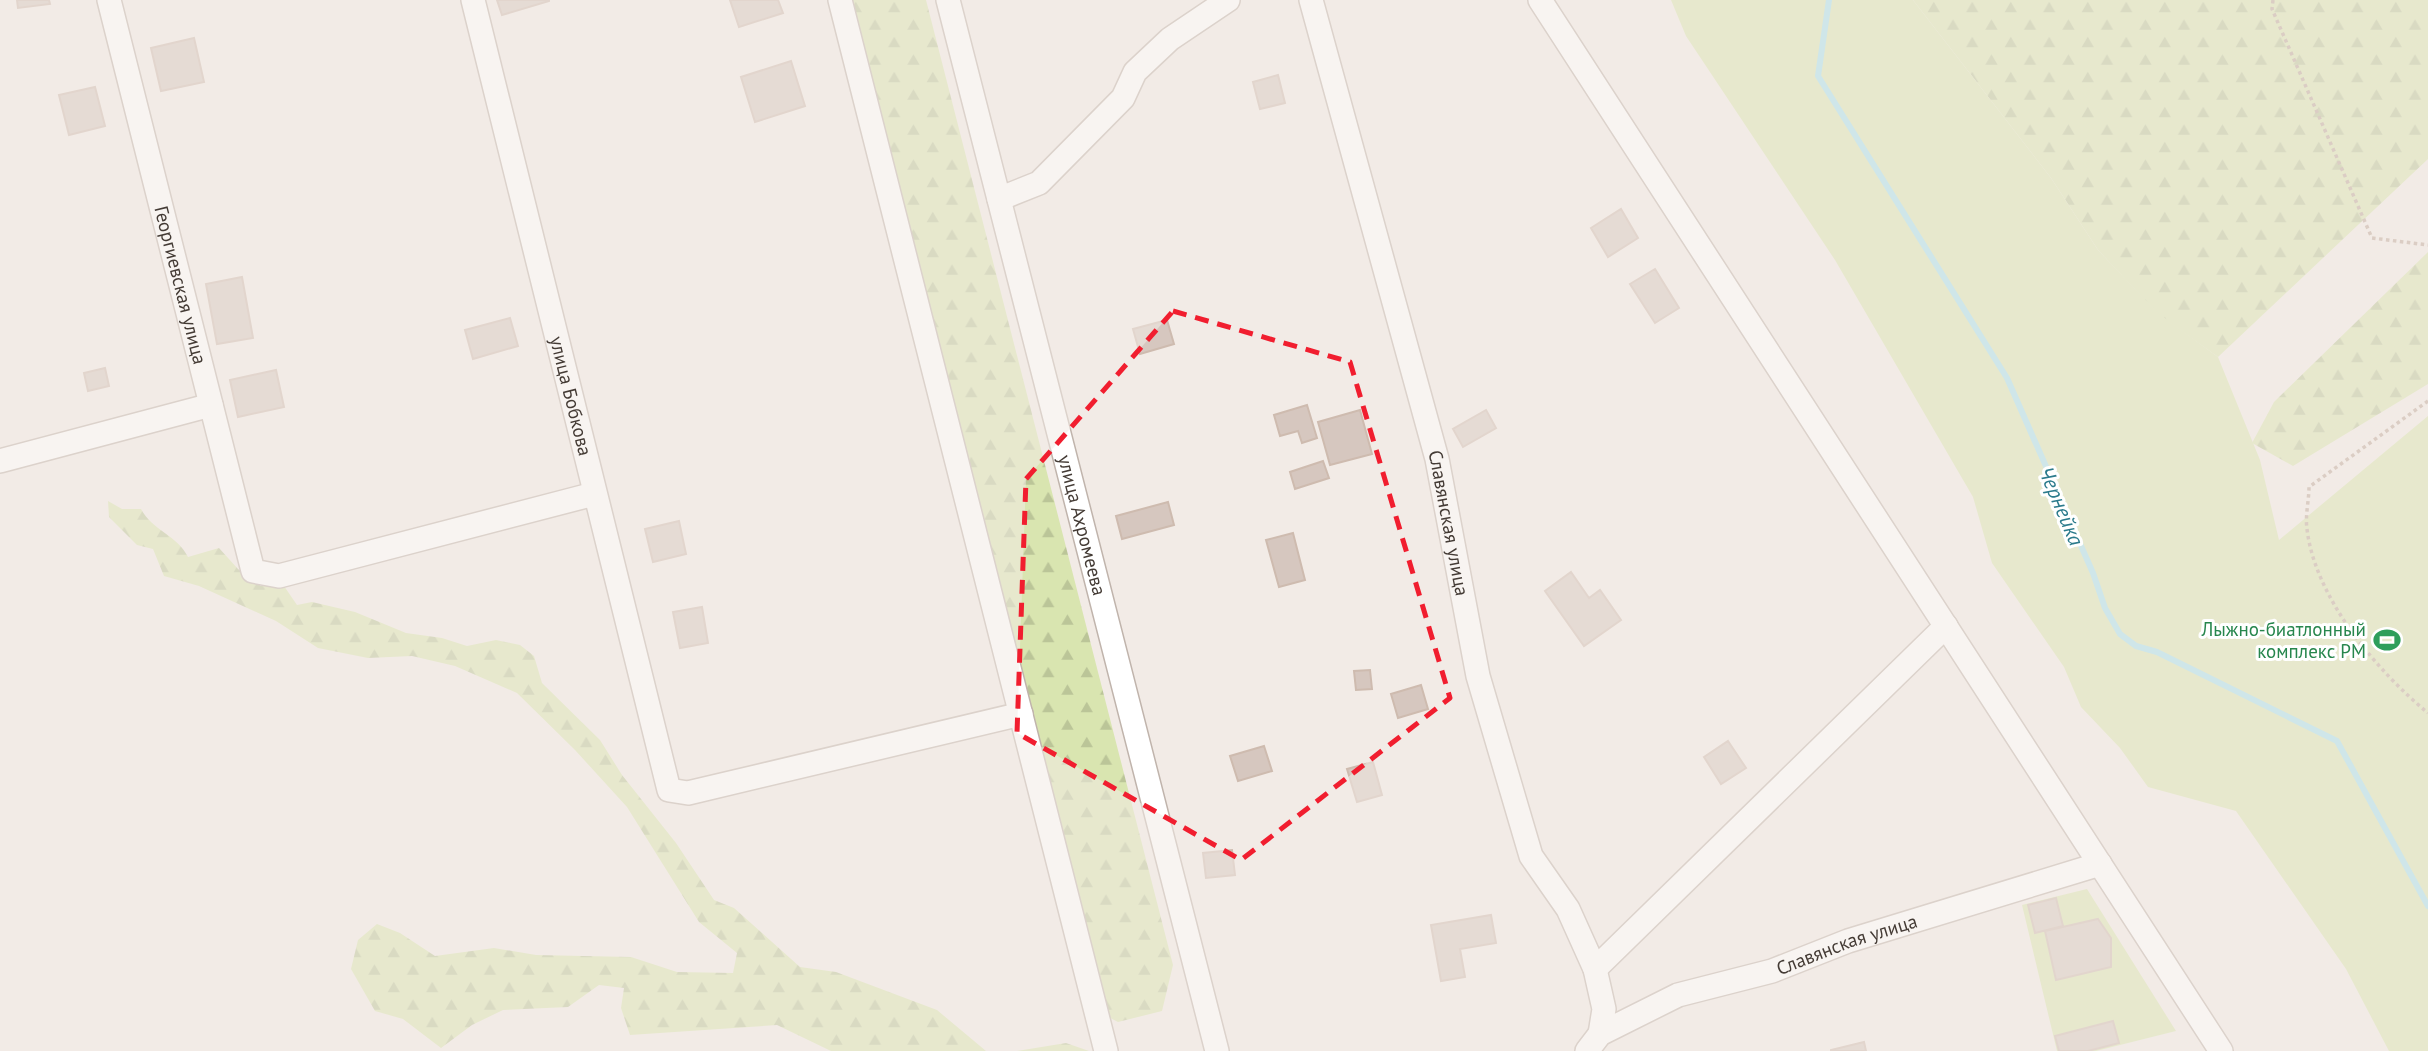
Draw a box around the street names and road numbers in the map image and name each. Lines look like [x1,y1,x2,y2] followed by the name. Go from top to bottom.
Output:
[149,203,212,367] street label: Георгиевская улица
[545,334,598,458] street label: улица Бобкова
[1423,447,1475,598] street label: Славянская улица
[1053,452,1112,598] street label: улица Ахромеева
[1773,909,1920,980] street label: Славянская улица

